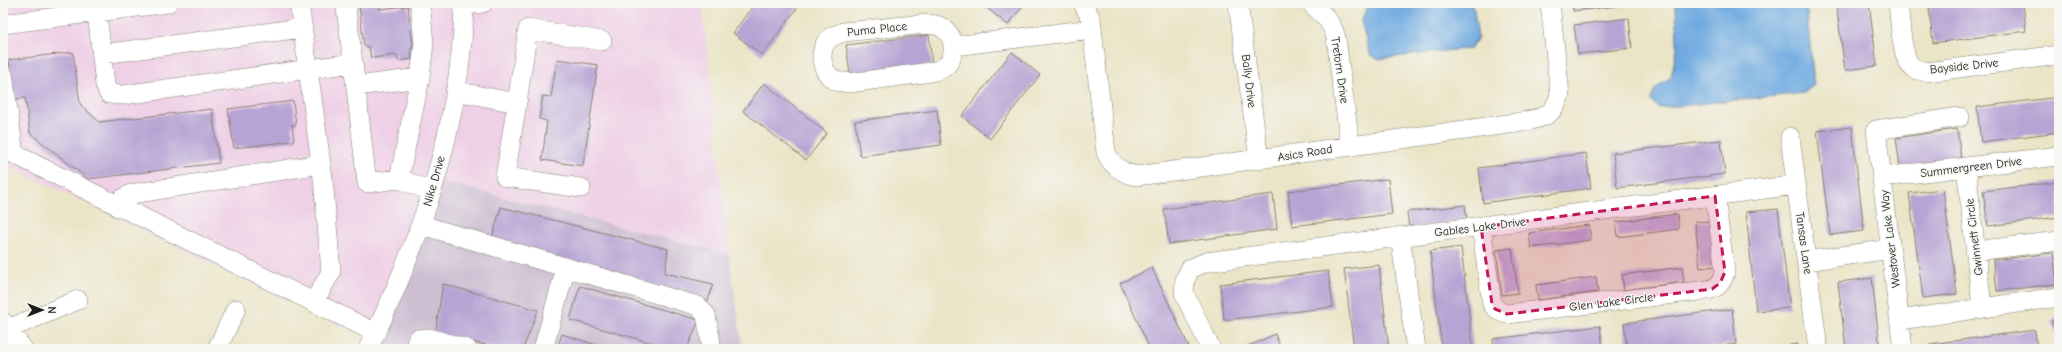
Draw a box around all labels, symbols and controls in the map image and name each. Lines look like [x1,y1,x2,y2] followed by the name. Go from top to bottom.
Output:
[846,19,908,39] street label: Puma Place
[1328,36,1352,104] street label: Tretorn Drive
[1239,53,1259,109] street label: Bally Drive
[1929,55,1999,77] street label: Bayside Drive
[1277,142,1333,164] street label: Asics Road
[420,154,448,208] street label: Nike Drive
[1919,154,2023,180] street label: Summergreen Drive
[1877,189,1903,289] street label: Westover Lake Way
[1962,198,1986,276] street label: Gwinnett Circle
[1793,211,1815,275] street label: Tansas Lane
[1433,214,1527,240] street label: Gables Lake Drive
[22,290,62,330] north arrow
[1568,290,1654,314] street label: Glen Lake Circle
[45,306,58,314] text: N

